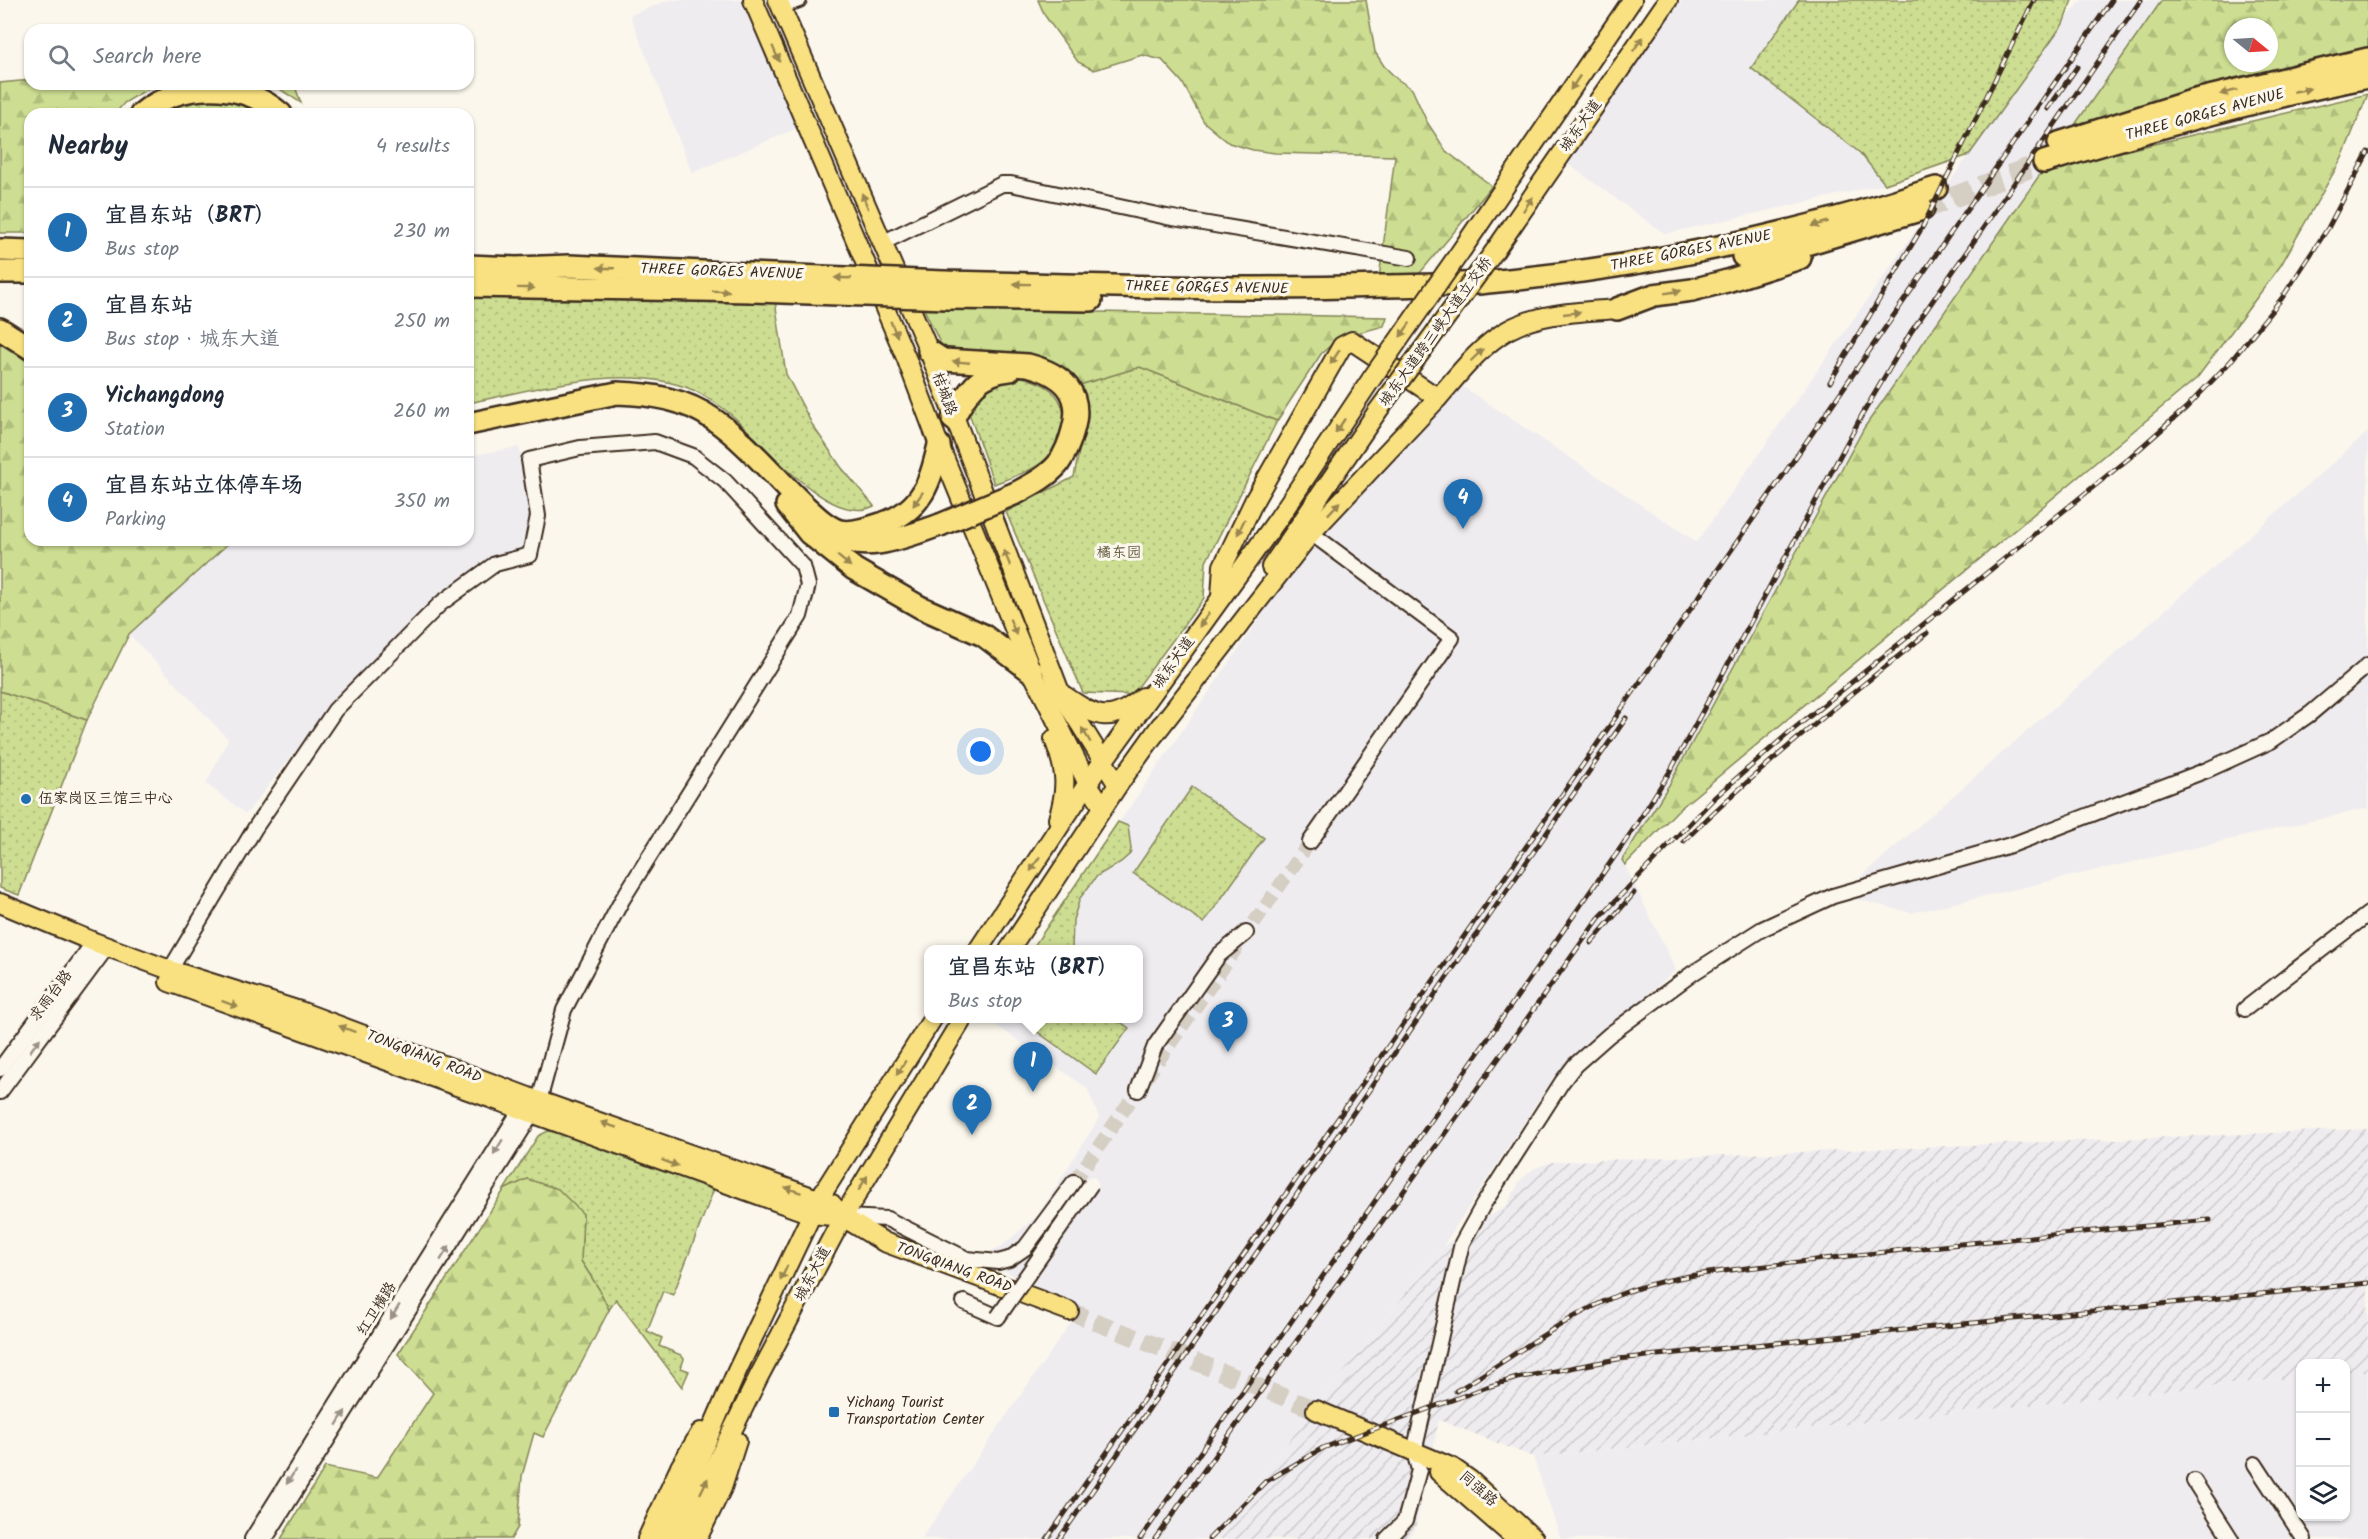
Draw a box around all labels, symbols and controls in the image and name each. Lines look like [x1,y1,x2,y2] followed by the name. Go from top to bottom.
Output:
[2224,18,2278,72] north arrow
[24,24,474,90] search box
[1632,36,1644,52] one-way arrow
[93,40,201,75] text: Search here
[45,41,78,74] icon: search
[771,45,781,63] one-way arrow
[1569,74,1581,90] one-way arrow
[2123,82,2288,148] street label: THREE GORGES AVENUE
[2293,85,2312,94] one-way arrow
[2220,87,2239,97] one-way arrow
[1554,95,1608,157] street label: 城东大道
[48,126,128,168] text: Nearby
[376,131,450,163] text: 4 results
[860,192,869,210] one-way arrow
[1522,196,1533,212] one-way arrow
[105,199,276,234] text: 宜昌东站（BRT）
[64,216,71,248] text: 1
[393,216,450,248] text: 230 m
[1811,220,1829,229] one-way arrow
[1609,223,1775,278] street label: THREE GORGES AVENUE
[105,234,179,266] text: Bus stop
[1373,252,1499,412] street label: 城东大道跨三峡大道立交桥
[640,257,805,287] street label: THREE GORGES AVENUE
[597,263,616,272] one-way arrow
[834,273,853,282] one-way arrow
[1125,275,1290,301] street label: THREE GORGES AVENUE
[1012,279,1031,288] one-way arrow
[517,283,536,292] one-way arrow
[712,286,731,295] one-way arrow
[1664,288,1683,297] one-way arrow
[105,289,193,324] text: 宜昌东站
[62,306,73,338] text: 2
[394,306,450,338] text: 250 m
[1563,309,1582,318] one-way arrow
[889,321,899,339] one-way arrow
[1399,322,1411,338] one-way arrow
[105,324,280,356] text: Bus stop · 城东大道
[1329,348,1341,364] one-way arrow
[1470,348,1484,362] one-way arrow
[951,357,970,367] one-way arrow
[925,369,963,419] street label: 桔城路
[105,379,225,414] text: Yichangdong
[62,396,73,428] text: 3
[393,396,450,428] text: 260 m
[105,414,165,446] text: Station
[1334,418,1345,435] one-way arrow
[105,469,303,504] text: 宜昌东站立体停车场
[1444,480,1482,529] pin: 4
[62,486,73,518] text: 4
[394,486,450,518] text: 350 m
[912,491,924,507] one-way arrow
[1327,501,1341,516] one-way arrow
[105,504,166,536] text: Parking
[1237,519,1246,536] one-way arrow
[1096,541,1142,565] park label: 橘东园
[1002,548,1012,566] one-way arrow
[836,554,851,566] one-way arrow
[1198,612,1210,628] one-way arrow
[1008,619,1018,637] one-way arrow
[1147,632,1201,694] street label: 城东大道
[1081,727,1092,743] one-way arrow
[966,737,995,766] your location
[38,787,173,811] place label: 伍家岗区三馆三中心
[19,792,33,806] marker: 伍家岗区三馆三中心
[1029,855,1041,871] one-way arrow
[924,945,1143,1023] popup
[948,951,1119,986] text: 宜昌东站（BRT）
[23,965,79,1027] street label: 求雨台路
[948,986,1022,1018] text: Bus stop
[221,999,239,1009] one-way arrow
[1208,1002,1248,1052] pin: 3
[338,1024,356,1033] one-way arrow
[363,1024,486,1090] street label: TONGQIANG ROAD
[29,1038,41,1054] one-way arrow
[1014,1042,1052,1092] pin: 1
[896,1060,907,1076] one-way arrow
[952,1086,992,1135] pin: 2
[600,1120,618,1130] one-way arrow
[493,1139,504,1155] one-way arrow
[661,1159,679,1169] one-way arrow
[858,1175,869,1191] one-way arrow
[784,1185,802,1195] one-way arrow
[893,1236,1016,1300] street label: TONGQIANG ROAD
[788,1242,838,1306] street label: 城东大道
[439,1245,450,1261] one-way arrow
[779,1265,788,1282] one-way arrow
[351,1277,403,1341] street label: 红卫横路
[389,1304,400,1320] one-way arrow
[2296,1359,2350,1521] map controls
[2296,1359,2350,1413] button: +
[846,1391,985,1432] place label: Yichang Tourist Transportation Center
[827,1405,841,1419] marker: Yichang Tourist Transportation Center
[336,1410,347,1426] one-way arrow
[2296,1413,2350,1467] button: −
[1453,1465,1503,1513] street label: 同强路
[2296,1467,2350,1521] button: layers
[286,1469,297,1485] one-way arrow
[700,1478,709,1495] one-way arrow

